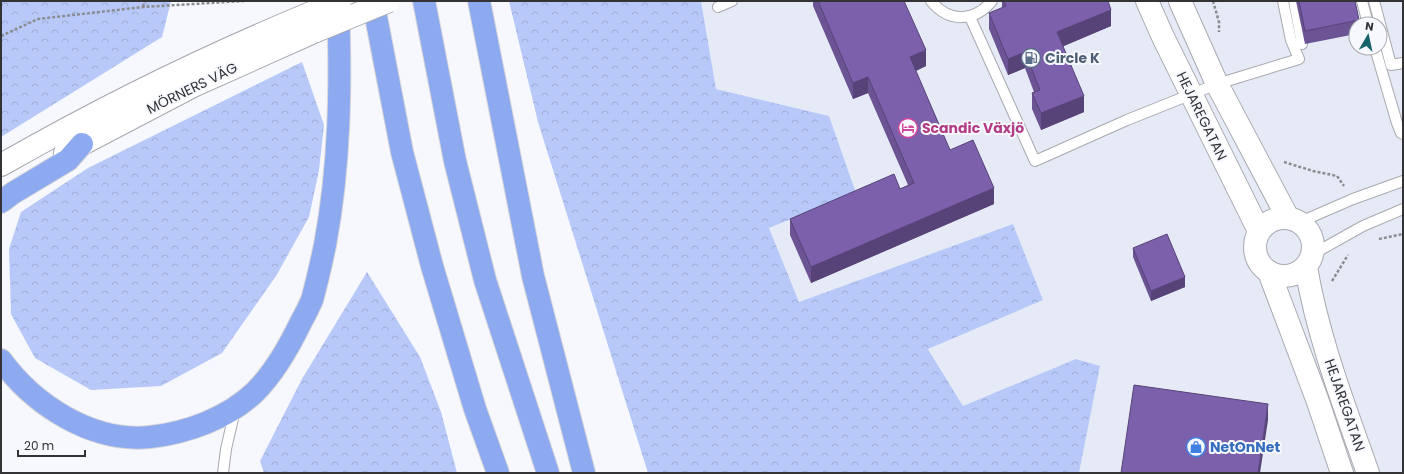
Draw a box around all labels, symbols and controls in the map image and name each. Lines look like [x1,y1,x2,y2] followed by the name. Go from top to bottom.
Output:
[1348,16,1388,56] north arrow
[1364,18,1375,35] text: N
[1020,47,1042,69] fuel station icon: Circle K
[1045,48,1100,68] place label: Circle K
[143,57,241,119] street label: MÖRNERS VÄG
[1172,68,1232,164] street label: HEJAREGATAN
[897,117,919,139] hotel icon: Scandic Växjö
[922,118,1024,138] place label: Scandic Växjö
[1320,356,1370,454] street label: HEJAREGATAN
[18,432,85,458] scale bar
[1185,436,1207,458] shop icon: NetOnNet
[24,437,54,454] text: 20 m
[1210,437,1280,457] place label: NetOnNet

